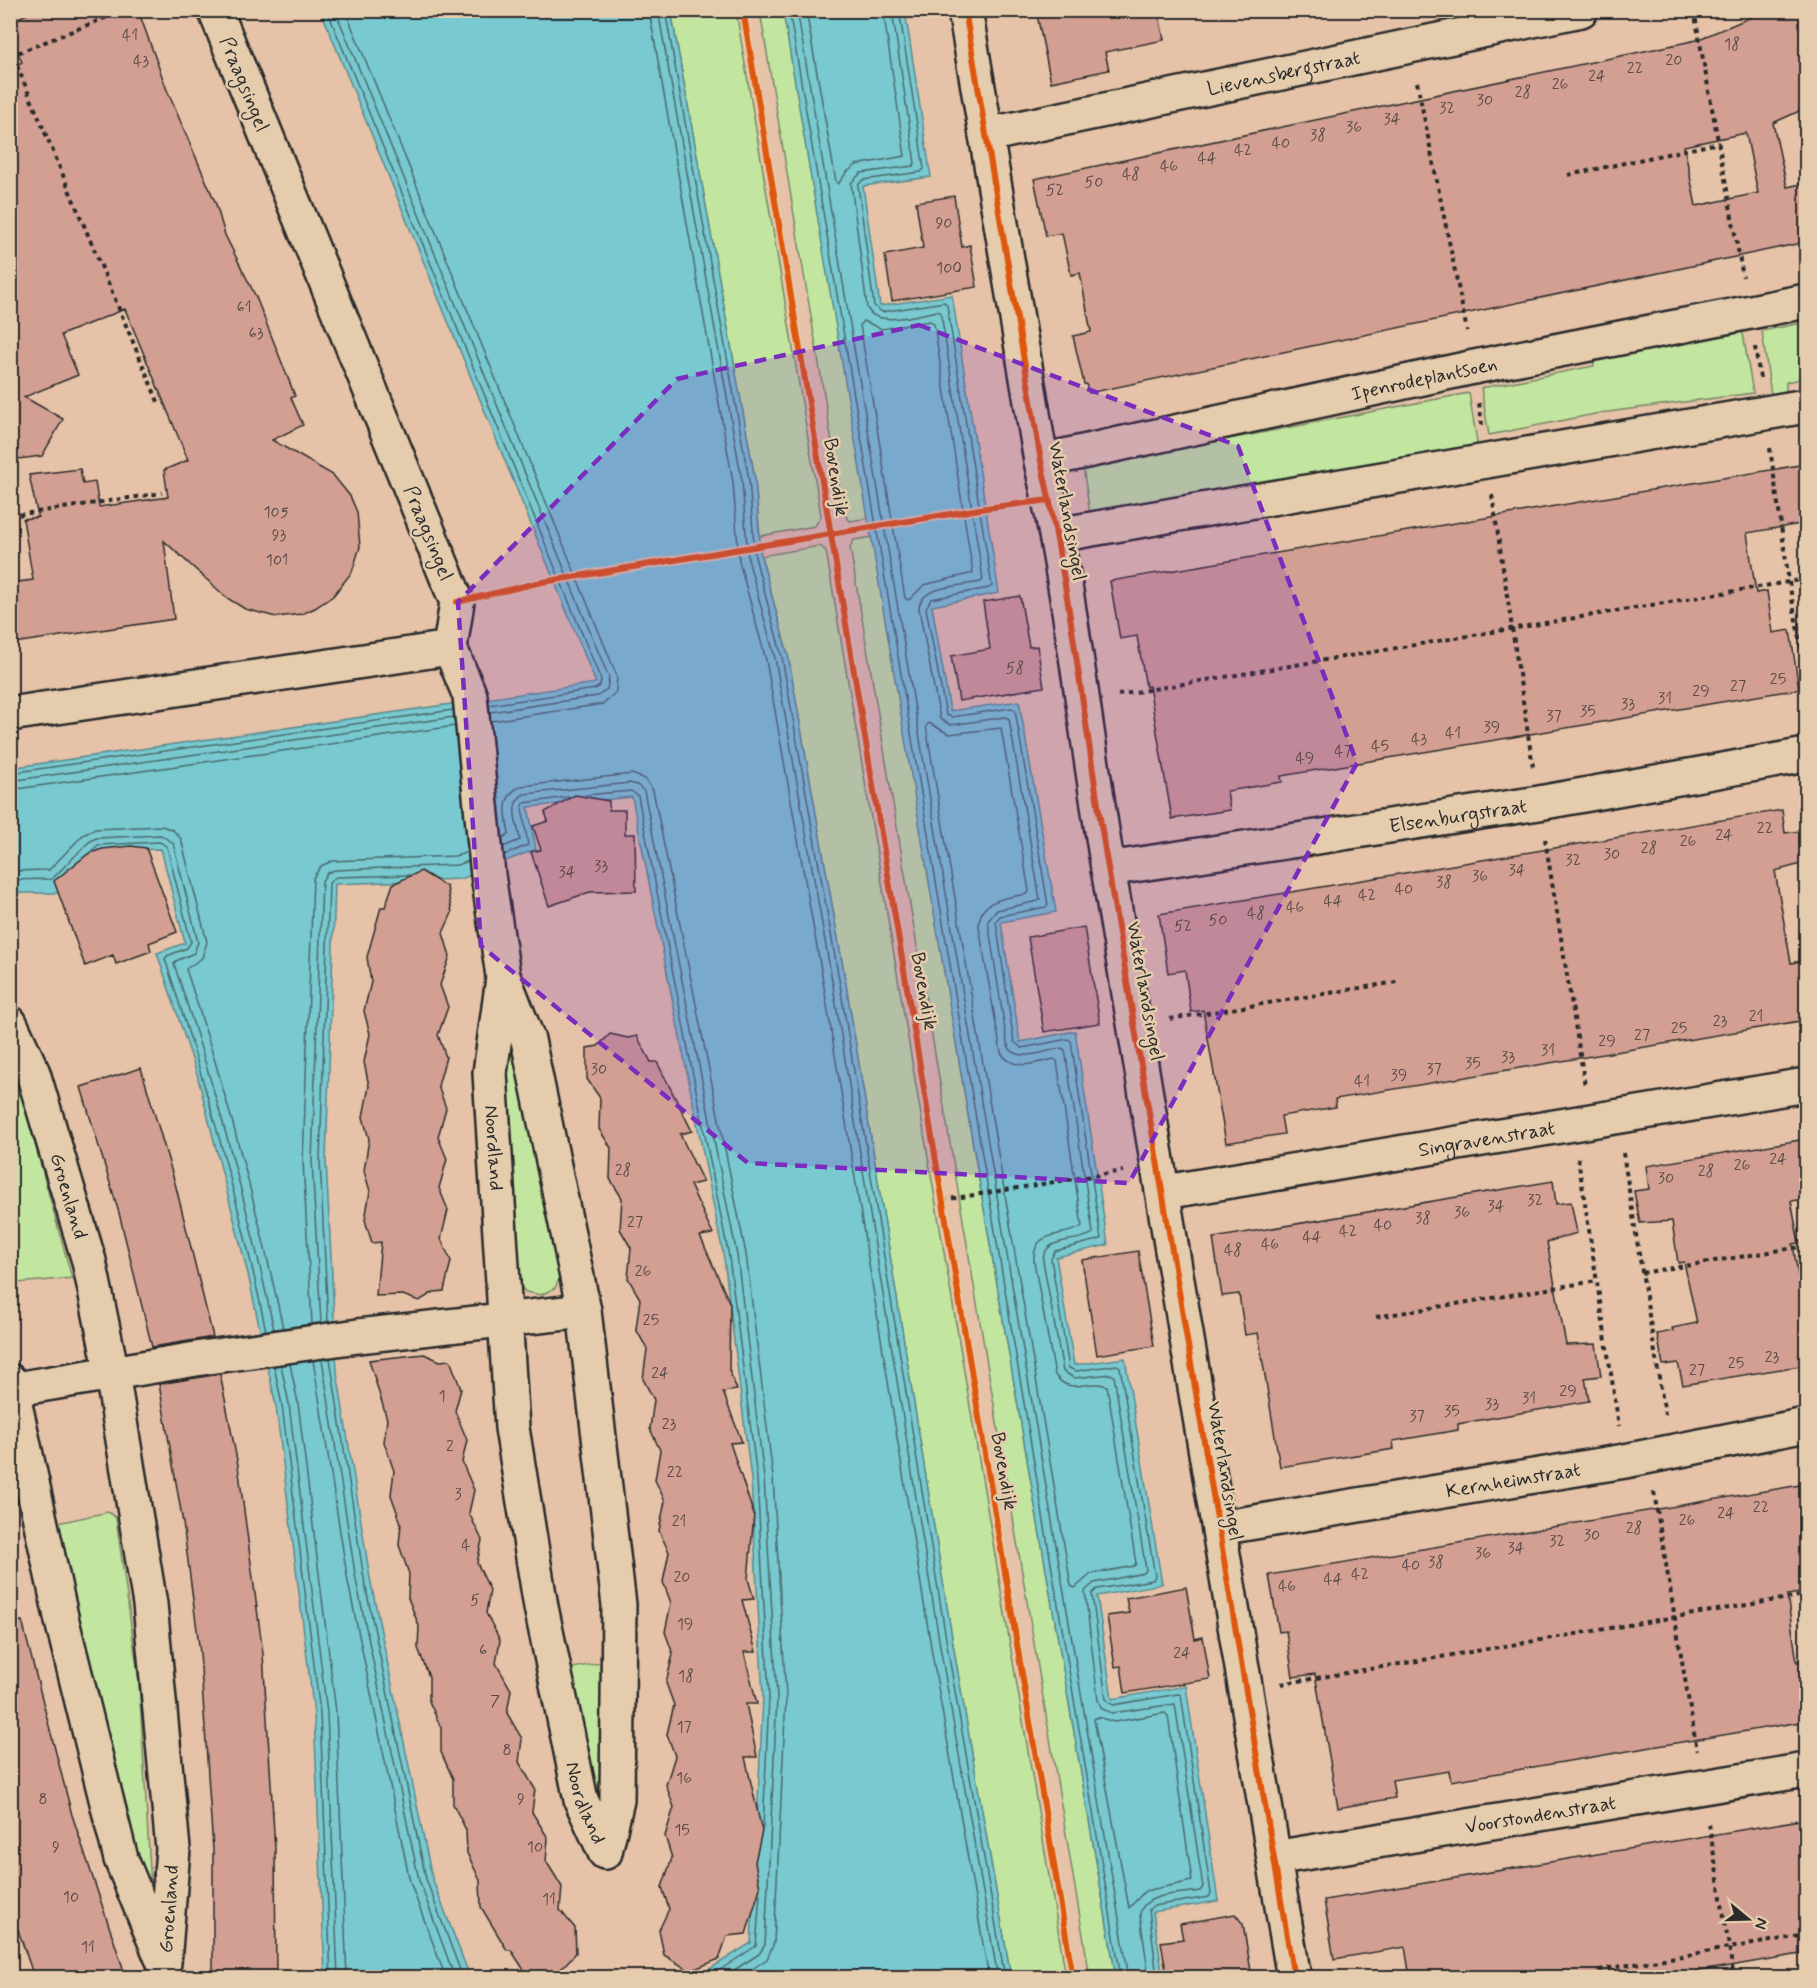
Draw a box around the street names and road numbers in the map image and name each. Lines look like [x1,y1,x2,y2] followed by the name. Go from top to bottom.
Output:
[211,33,275,137] street label: Praagsingel
[1205,45,1363,103] street label: Lievensbergstraat
[1349,351,1500,408] street label: Ipenrodeplantsoen
[816,436,855,518] street label: Bovendijk
[1040,440,1092,583] street label: Waterlandsingel
[395,482,459,586] street label: Praagsingel
[1387,793,1529,841] street label: Elsenburgstraat
[1118,920,1170,1063] street label: Waterlandsingel
[903,950,944,1032] street label: Bovendijk
[477,1104,509,1192] street label: Noordland
[1416,1115,1557,1164] street label: Singravenstraat
[43,1150,94,1242] street label: Groenland
[1199,1400,1249,1543] street label: Waterlandsingel
[983,1430,1024,1512] street label: Bovendijk
[1444,1457,1583,1505] street label: Kernheimstraat
[558,1759,612,1849] street label: Noordland
[1463,1790,1618,1841] street label: Voorstondenstraat
[153,1864,186,1954] street label: Groenland

